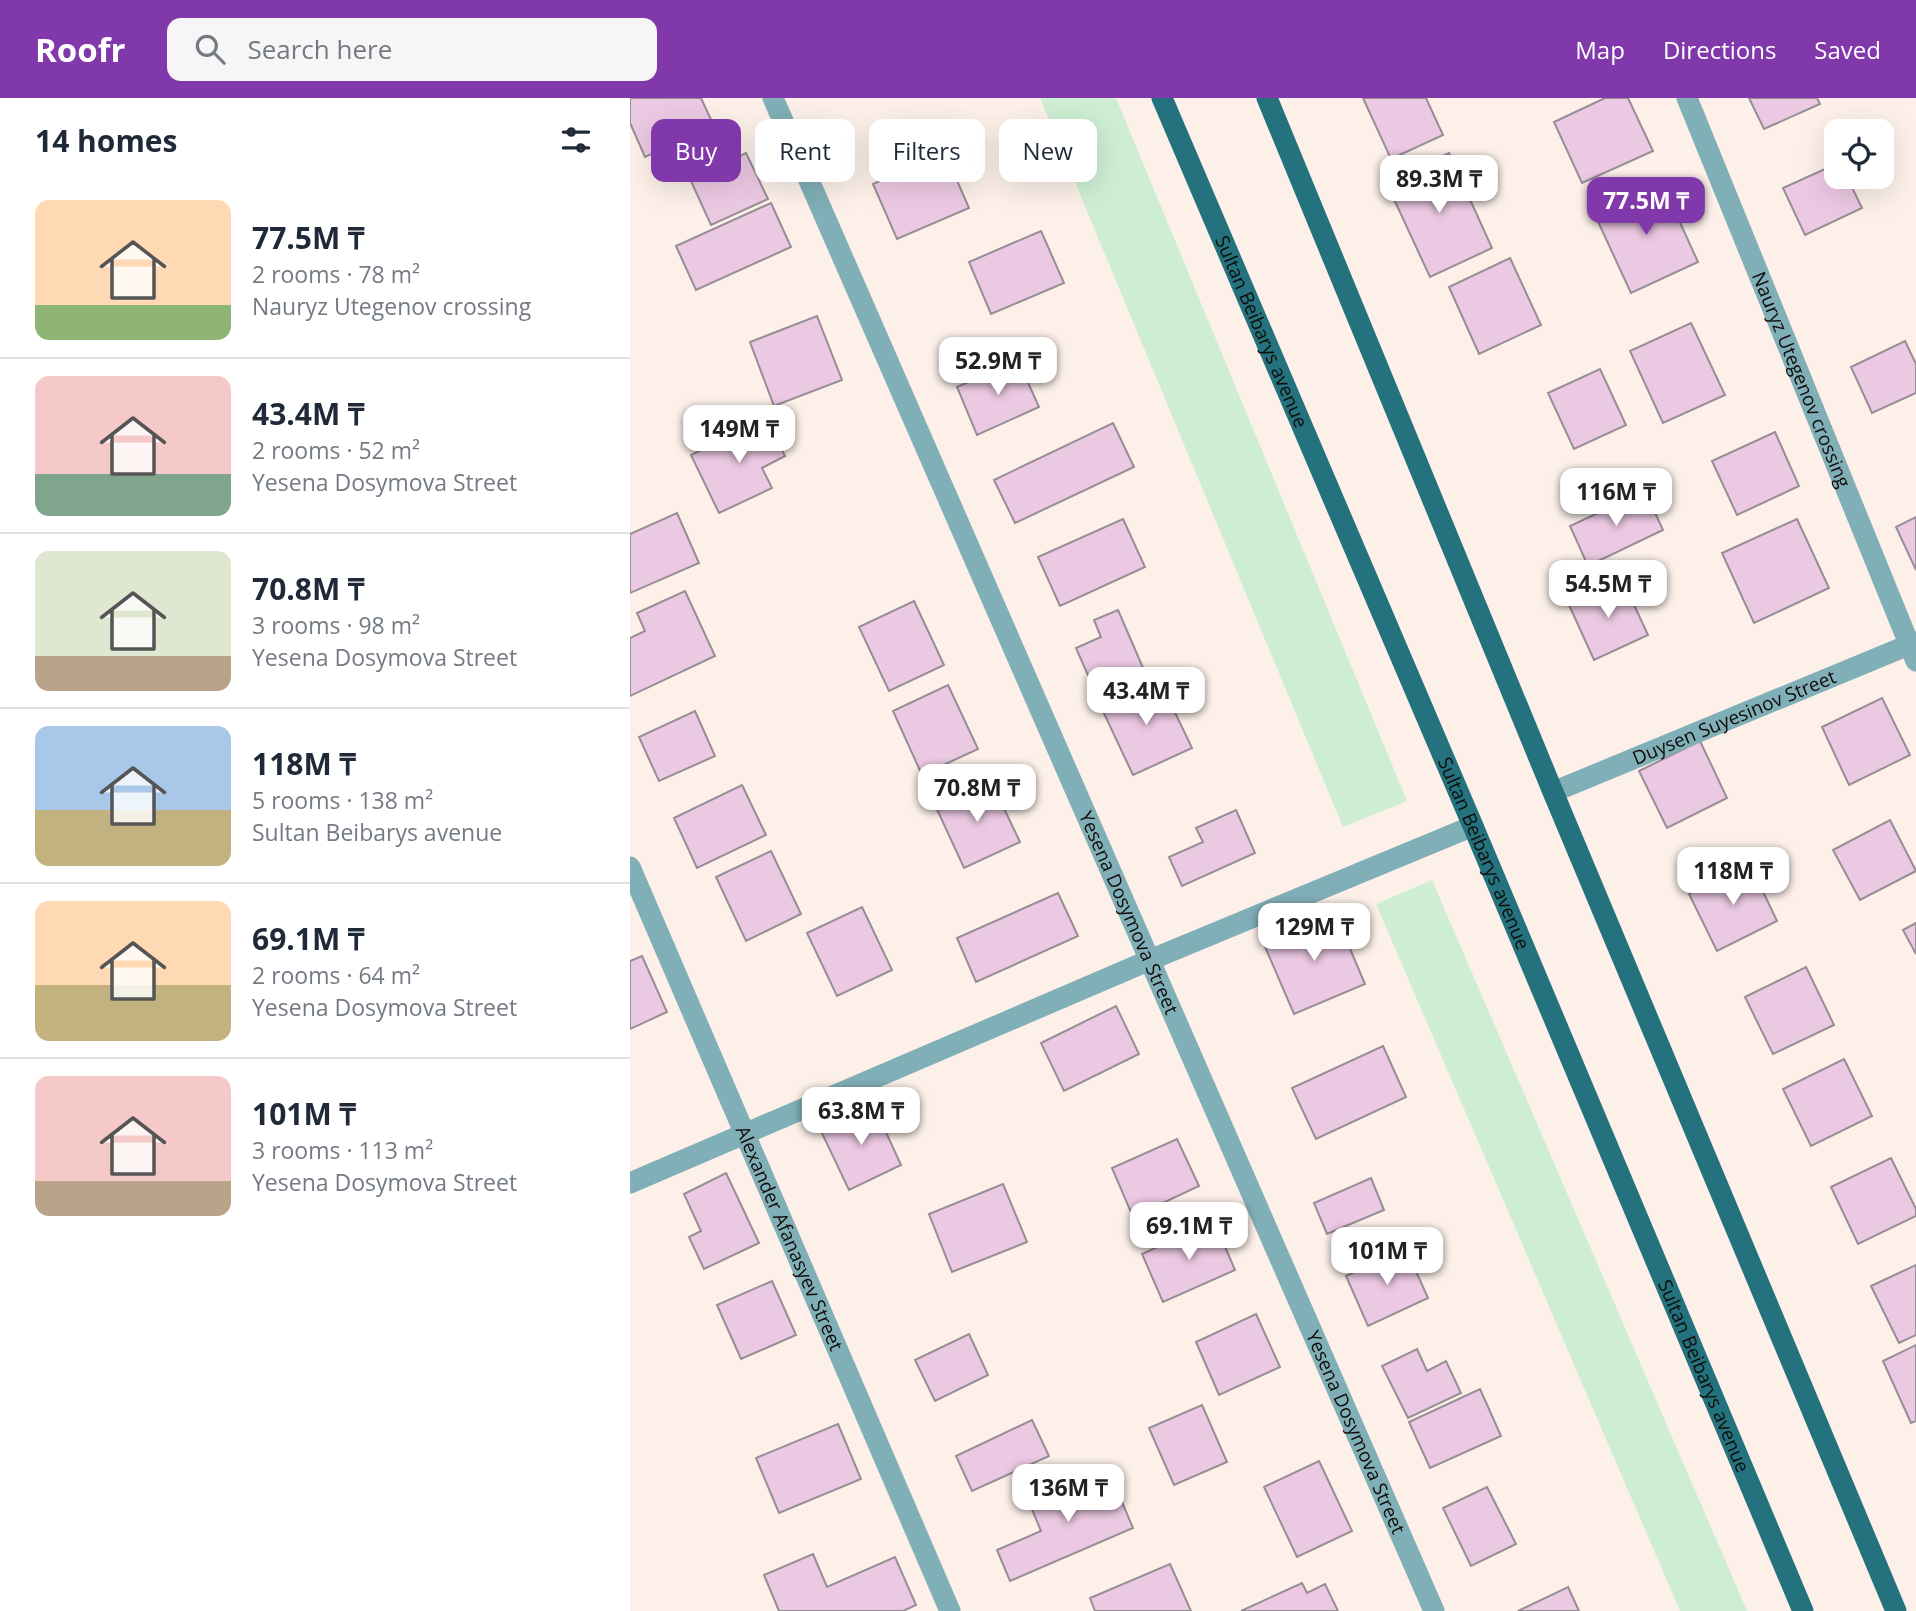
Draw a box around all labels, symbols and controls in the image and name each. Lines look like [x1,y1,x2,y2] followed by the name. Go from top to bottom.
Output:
[167,18,657,81] search box
[35,27,125,72] text: Roofr
[191,30,229,68] icon: search
[247,31,392,67] text: Search here
[1575,33,1625,66] text: Map
[1663,33,1776,66] text: Directions
[1814,33,1881,66] text: Saved
[651,119,741,182] chip: Buy
[755,119,855,182] chip: Rent
[869,119,985,182] chip: Filters
[999,119,1097,182] chip: New
[1824,119,1894,189] map controls
[1824,119,1894,189] button: locate
[35,120,178,161] text: 14 homes
[557,121,595,159] icon: filters
[1374,156,1504,215] pin: 89.3M ₸
[1396,162,1482,194] text: 89.3M ₸
[1581,178,1711,237] pin: 77.5M ₸
[1603,184,1689,216] text: 77.5M ₸
[252,217,364,258] text: 77.5M ₸
[91,228,175,312] icon: home
[1209,231,1314,432] street label: Sultan Beibarys avenue
[252,258,420,290] text: 2 rooms · 78 m²
[1746,268,1857,491] street label: Nauryz Utegenov crossing
[252,290,531,322] text: Nauryz Utegenov crossing
[933,338,1063,397] pin: 52.9M ₸
[955,344,1041,376] text: 52.9M ₸
[252,393,364,434] text: 43.4M ₸
[91,404,175,488] icon: home
[682,406,796,465] pin: 149M ₸
[699,412,779,444] text: 149M ₸
[252,434,420,466] text: 2 rooms · 52 m²
[252,466,517,498] text: Yesena Dosymova Street
[1559,468,1673,528] pin: 116M ₸
[1576,475,1656,507] text: 116M ₸
[1543,560,1673,620] pin: 54.5M ₸
[1565,567,1651,599] text: 54.5M ₸
[252,568,364,609] text: 70.8M ₸
[91,579,175,663] icon: home
[252,609,420,641] text: 3 rooms · 98 m²
[252,641,517,673] text: Yesena Dosymova Street
[1628,663,1840,771] street label: Duysen Suyesinov Street
[1081,668,1211,727] pin: 43.4M ₸
[1103,674,1189,706] text: 43.4M ₸
[252,743,356,784] text: 118M ₸
[1432,753,1536,953] street label: Sultan Beibarys avenue
[91,754,175,838] icon: home
[912,764,1042,824] pin: 70.8M ₸
[934,771,1020,803] text: 70.8M ₸
[252,784,433,816] text: 5 rooms · 138 m²
[1073,807,1185,1018] street label: Yesena Dosymova Street
[252,816,502,848] text: Sultan Beibarys avenue
[1676,848,1790,907] pin: 118M ₸
[1693,854,1773,886] text: 118M ₸
[1257,904,1371,963] pin: 129M ₸
[1274,910,1354,942] text: 129M ₸
[252,918,364,959] text: 69.1M ₸
[91,929,175,1013] icon: home
[252,959,420,991] text: 2 rooms · 64 m²
[252,991,517,1023] text: Yesena Dosymova Street
[796,1088,926,1147] pin: 63.8M ₸
[252,1093,356,1134] text: 101M ₸
[818,1094,904,1126] text: 63.8M ₸
[91,1104,175,1188] icon: home
[730,1122,850,1355] street label: Alexander Afanasyev Street
[252,1134,433,1166] text: 3 rooms · 113 m²
[252,1166,517,1198] text: Yesena Dosymova Street
[1124,1202,1254,1262] pin: 69.1M ₸
[1146,1209,1232,1241] text: 69.1M ₸
[1330,1228,1444,1287] pin: 101M ₸
[1347,1234,1427,1266] text: 101M ₸
[1652,1275,1756,1476] street label: Sultan Beibarys avenue
[1300,1327,1412,1538] street label: Yesena Dosymova Street
[1011,1464,1125,1524] pin: 136M ₸
[1028,1471,1108,1503] text: 136M ₸

